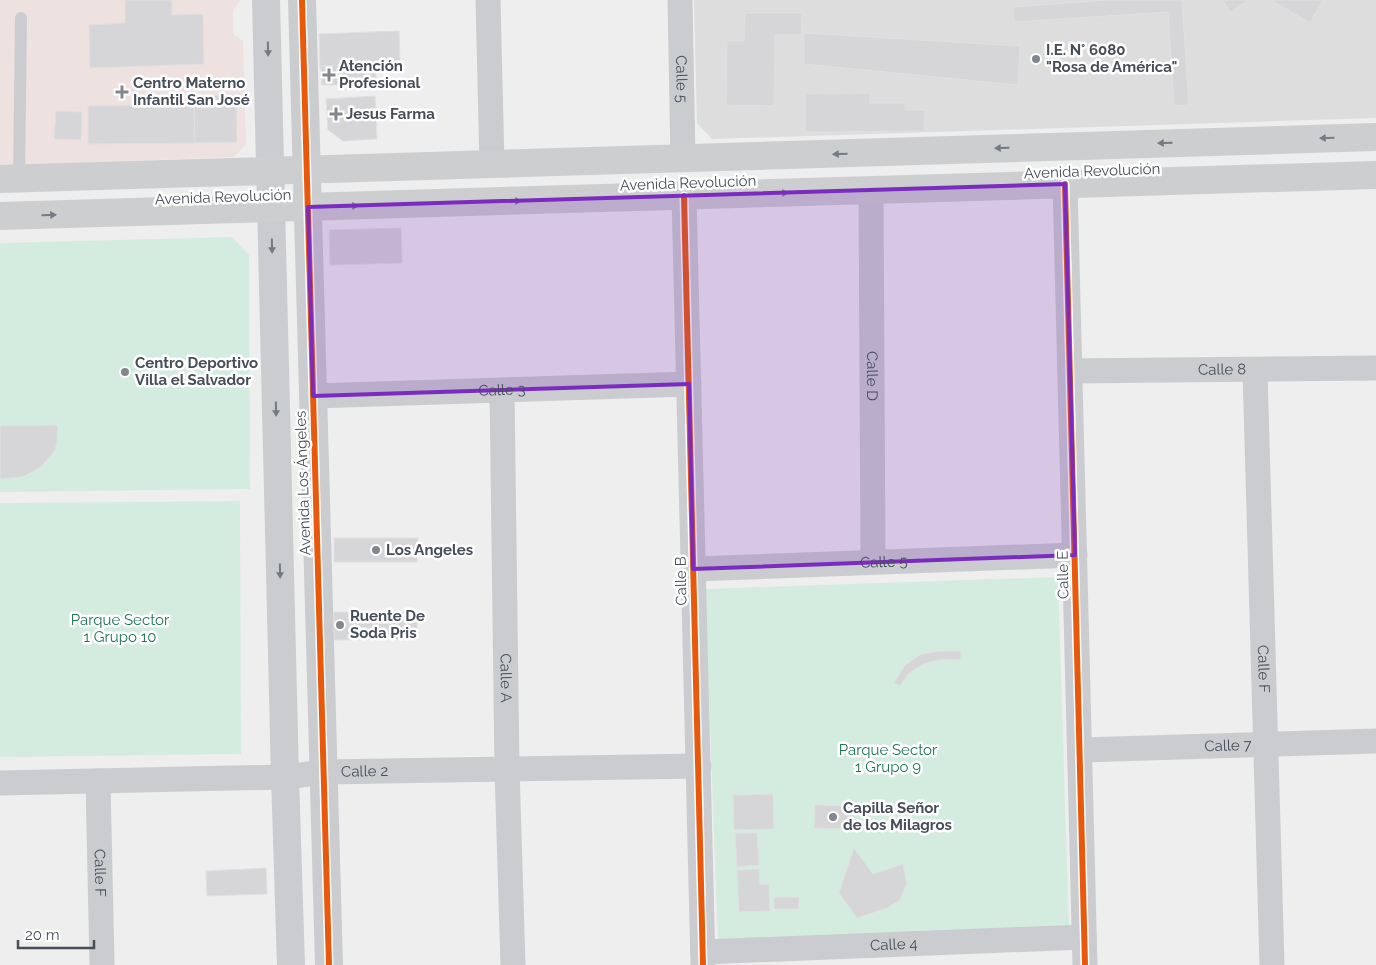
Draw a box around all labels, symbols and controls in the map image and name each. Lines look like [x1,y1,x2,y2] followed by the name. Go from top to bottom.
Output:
[264,41,272,57] one-way arrow
[1046,41,1177,76] place label: I.E. N° 6080 "Rosa de América"
[1030,53,1042,65] marker: I.E. N° 6080 "Rosa de América"
[672,55,691,103] street label: Calle 5
[339,57,420,92] place label: Atención Profesional
[323,69,335,81] marker: Atención Profesional
[133,74,250,109] place label: Centro Materno Infantil San José
[115,85,129,99] marker: Centro Materno Infantil San José
[346,105,435,123] place label: Jesus Farma
[330,108,342,120] marker: Jesus Farma
[1319,135,1335,143] one-way arrow
[1157,140,1173,148] one-way arrow
[994,145,1010,153] one-way arrow
[832,150,848,158] one-way arrow
[1023,160,1161,182] street label: Avenida Revolución
[619,172,757,194] street label: Avenida Revolución
[154,186,292,208] street label: Avenida Revolución
[773,189,789,197] one-way arrow
[506,197,522,205] one-way arrow
[343,202,359,210] one-way arrow
[41,211,57,219] one-way arrow
[268,238,276,254] one-way arrow
[863,351,881,401] street label: Calle D
[135,354,258,389] place label: Centro Deportivo Villa el Salvador
[1198,360,1246,379] street label: Calle 8
[119,366,131,378] marker: Centro Deportivo Villa el Salvador
[478,380,526,400] street label: Calle 3
[272,401,280,417] one-way arrow
[291,410,315,556] street label: Avenida Los Ángeles
[386,541,473,559] place label: Los Angeles
[370,544,382,556] marker: Los Angeles
[1054,551,1072,599] street label: Calle E
[860,552,908,572] street label: Calle 5
[672,556,690,606] street label: Calle B
[276,563,284,579] one-way arrow
[350,607,425,642] place label: Ruente De Soda Pris
[71,611,170,646] park label: Parque Sector 1 Grupo 10
[334,619,346,631] marker: Ruente De Soda Pris
[1254,645,1273,693] street label: Calle F
[496,653,515,703] street label: Calle A
[1204,736,1252,755] street label: Calle 7
[839,741,938,776] park label: Parque Sector 1 Grupo 9
[341,762,388,781] street label: Calle 2
[843,799,952,834] place label: Capilla Señor de los Milagros
[827,811,839,823] marker: Capilla Señor de los Milagros
[90,849,110,897] street label: Calle F
[18,918,94,950] scale bar
[25,926,60,944] text: 20 m
[870,935,918,954] street label: Calle 4

